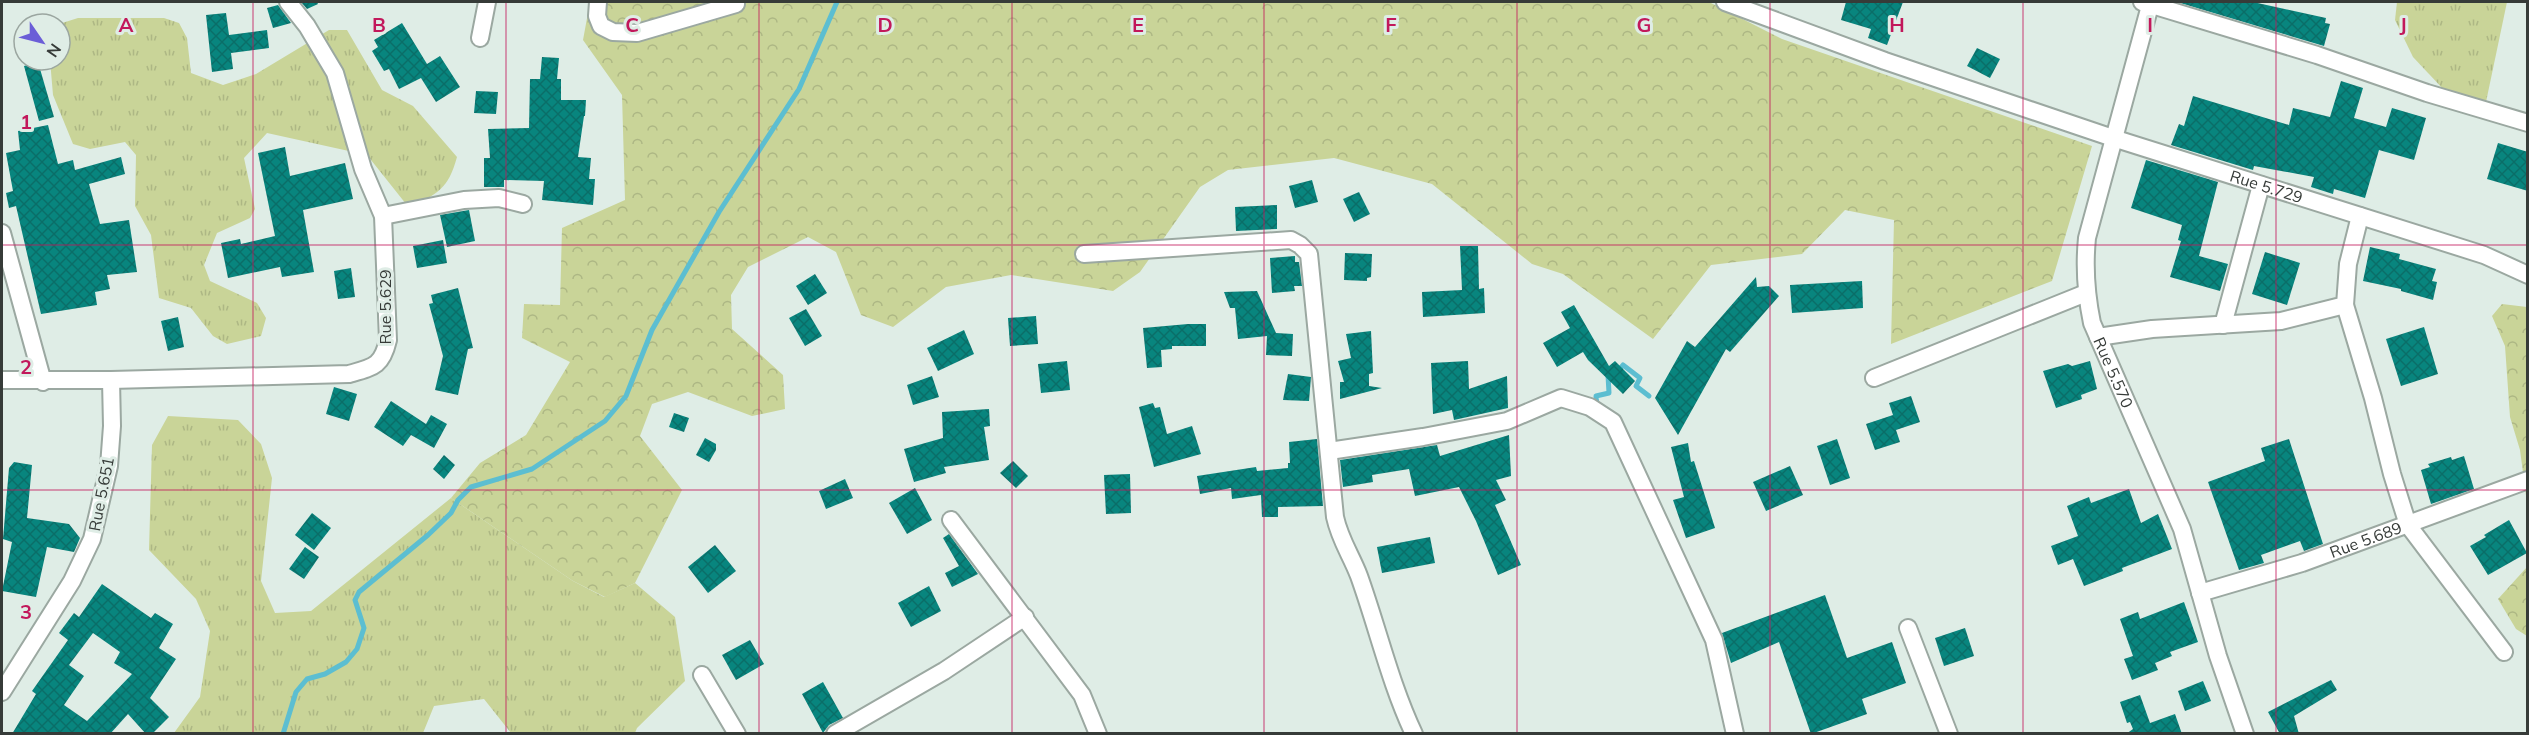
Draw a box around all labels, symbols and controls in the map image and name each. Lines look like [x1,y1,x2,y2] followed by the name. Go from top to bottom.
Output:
[12,12,72,72] north arrow
[119,12,134,37] text: A
[372,12,386,37] text: B
[625,12,639,37] text: C
[877,12,893,37] text: D
[1132,12,1144,37] text: E
[1385,12,1397,37] text: F
[1637,12,1651,37] text: G
[1889,12,1905,37] text: H
[2147,12,2153,37] text: I
[2399,12,2407,37] text: J
[43,40,66,61] text: N
[20,109,32,134] text: 1
[2227,166,2305,207] street label: Rue 5.729
[375,269,395,345] street label: Rue 5.629
[2089,334,2138,411] street label: Rue 5.570
[20,354,32,379] text: 2
[84,455,118,533] street label: Rue 5.651
[2327,517,2404,562] street label: Rue 5.689
[20,599,32,624] text: 3

